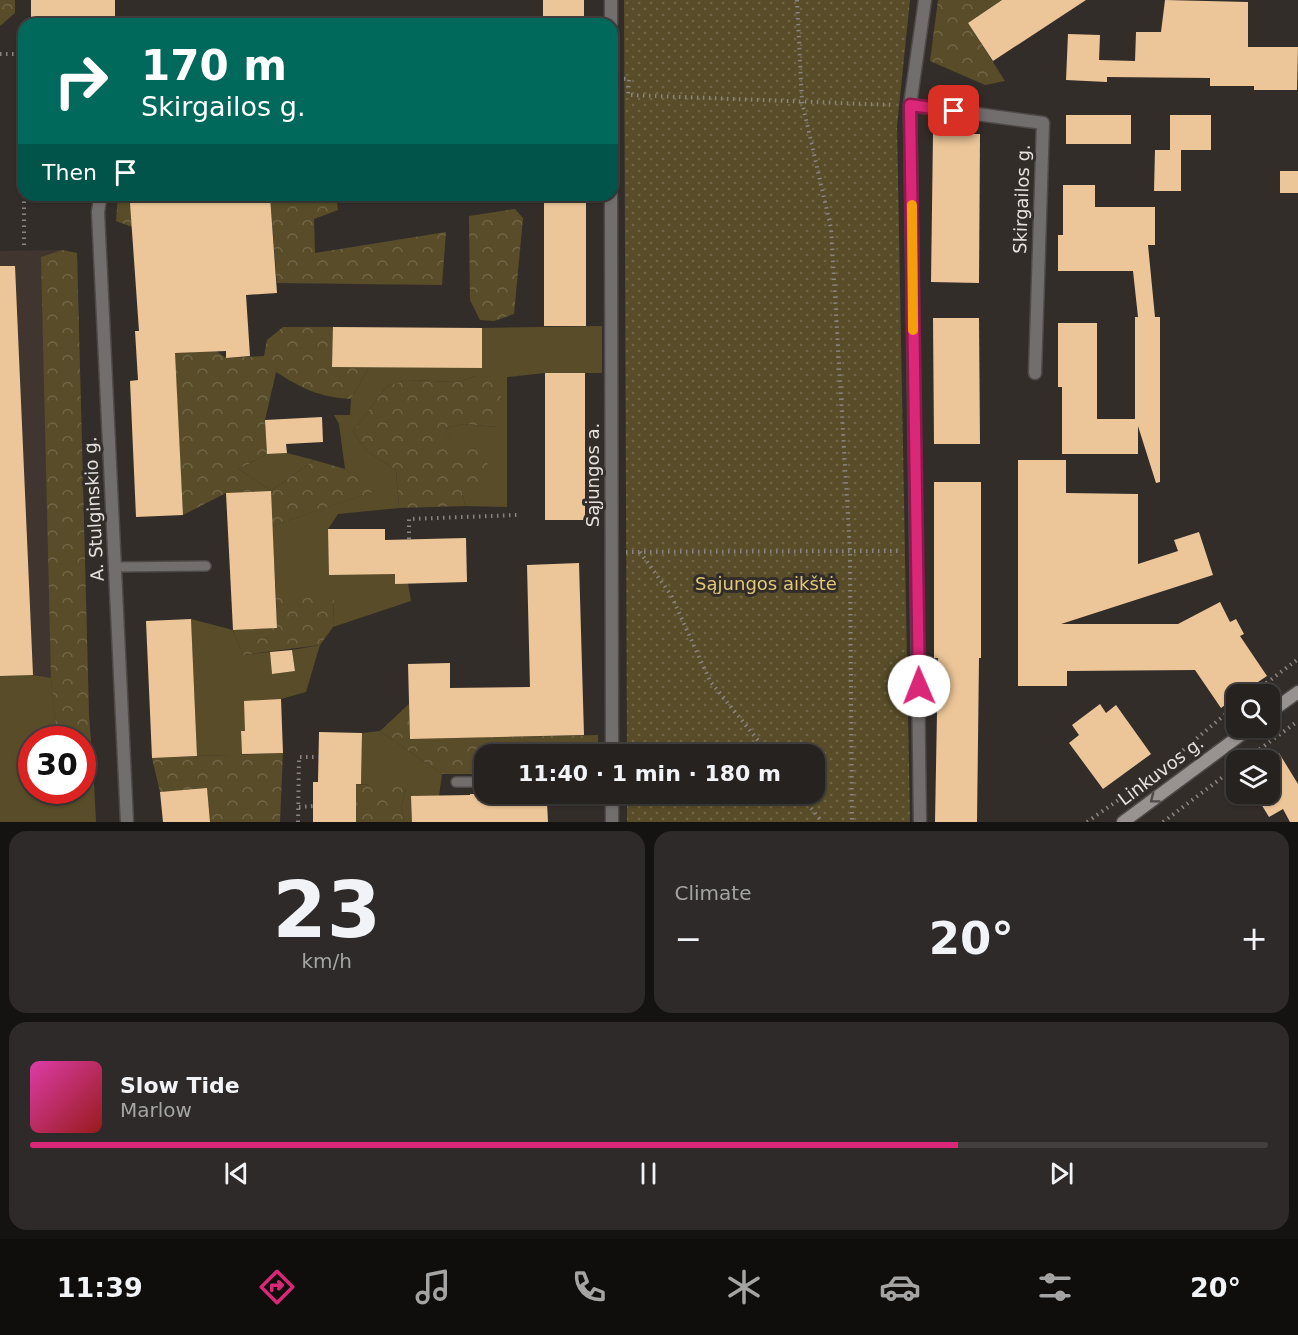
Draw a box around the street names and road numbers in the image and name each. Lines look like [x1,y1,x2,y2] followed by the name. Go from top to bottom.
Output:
[1009,144,1034,254] street label: Skirgailos g.
[582,423,603,527] street label: Sąjungos a.
[79,436,108,582] street label: A. Stulginskio g.
[1114,732,1208,810] street label: Linkuvos g.

